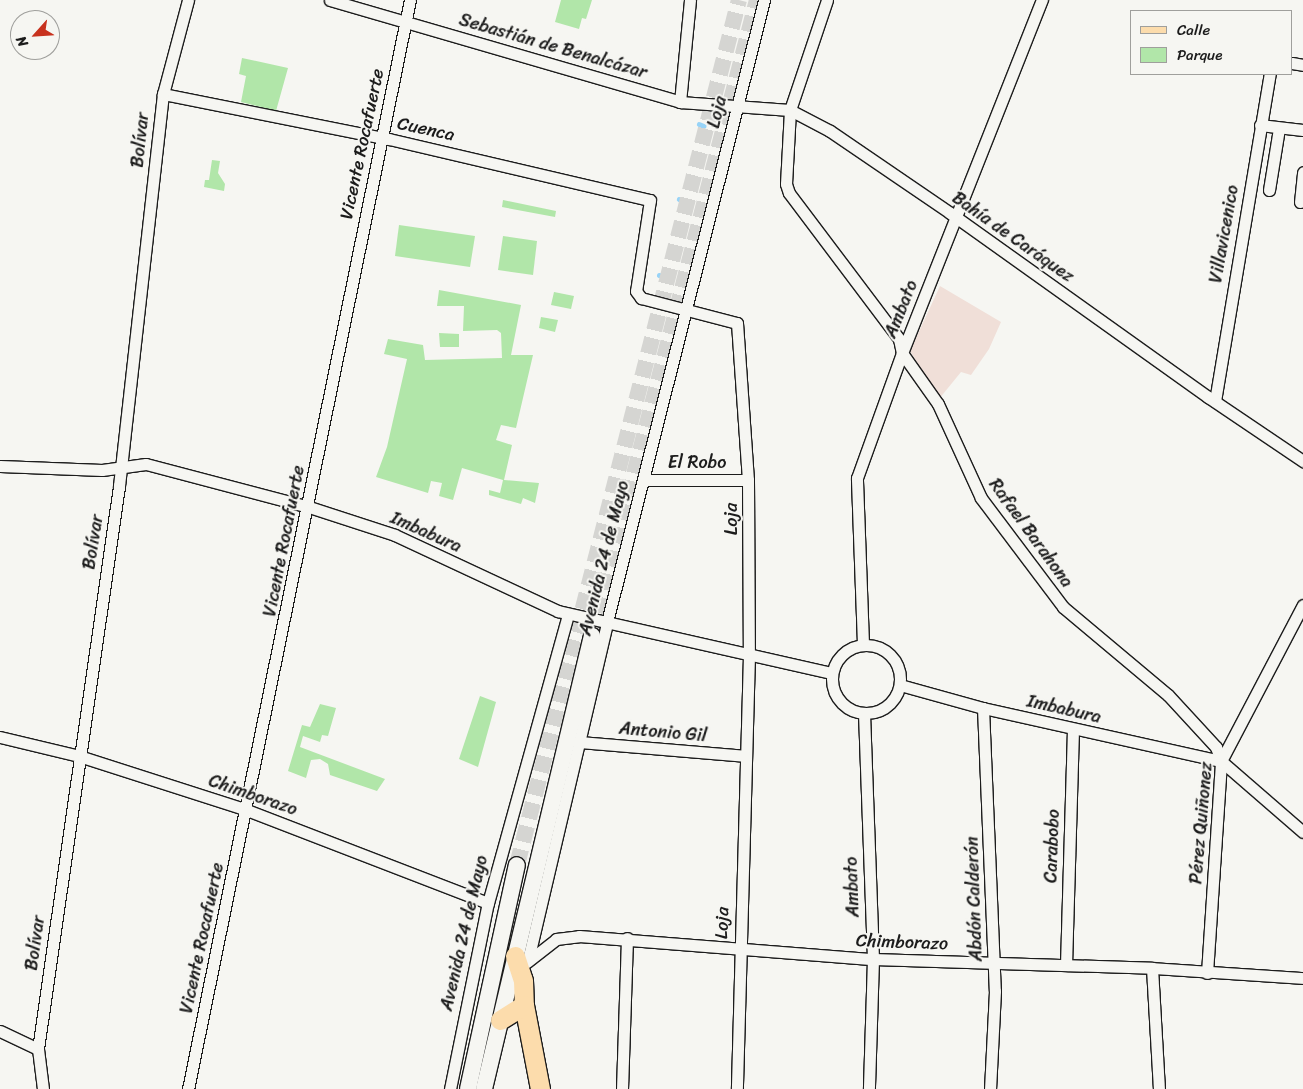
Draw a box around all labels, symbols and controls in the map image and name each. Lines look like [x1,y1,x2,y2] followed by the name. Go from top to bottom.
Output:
[457,9,649,83] street label: Sebastián de Benalcázar
[10,10,60,60] north arrow
[1130,10,1293,75] legend
[1177,17,1210,43] text: Calle
[9,32,35,51] text: N
[1177,42,1222,68] text: Parque
[335,67,389,221] street label: Vicente Rocafuerte
[703,94,731,130] street label: Loja
[126,111,154,169] street label: Bolívar
[395,112,457,146] street label: Cuenca
[1205,183,1243,285] street label: Villavicenico
[948,187,1078,287] street label: Bahía de Caráquez
[880,277,922,341] street label: Ambato
[668,451,726,473] street label: El Robo
[259,464,309,618] street label: Vicente Rocafuerte
[984,474,1078,592] street label: Rafael Barahona
[574,478,634,638] street label: Avenida 24 de Mayo
[720,503,742,535] street label: Loja
[387,507,465,557] street label: Imbabura
[78,513,108,571] street label: Bolívar
[1025,690,1103,728] street label: Imbabura
[618,717,708,747] street label: Antonio Gil
[1185,761,1217,885] street label: Pérez Quiñonez
[206,770,300,820] street label: Chimborazo
[1040,809,1064,883] street label: Carabobo
[961,836,987,962] street label: Abdón Calderón
[436,853,492,1013] street label: Avenida 24 de Mayo
[840,856,864,918] street label: Ambato
[175,861,229,1015] street label: Vicente Rocafuerte
[711,906,733,940] street label: Loja
[20,914,50,972] street label: Bolívar
[855,930,949,954] street label: Chimborazo

